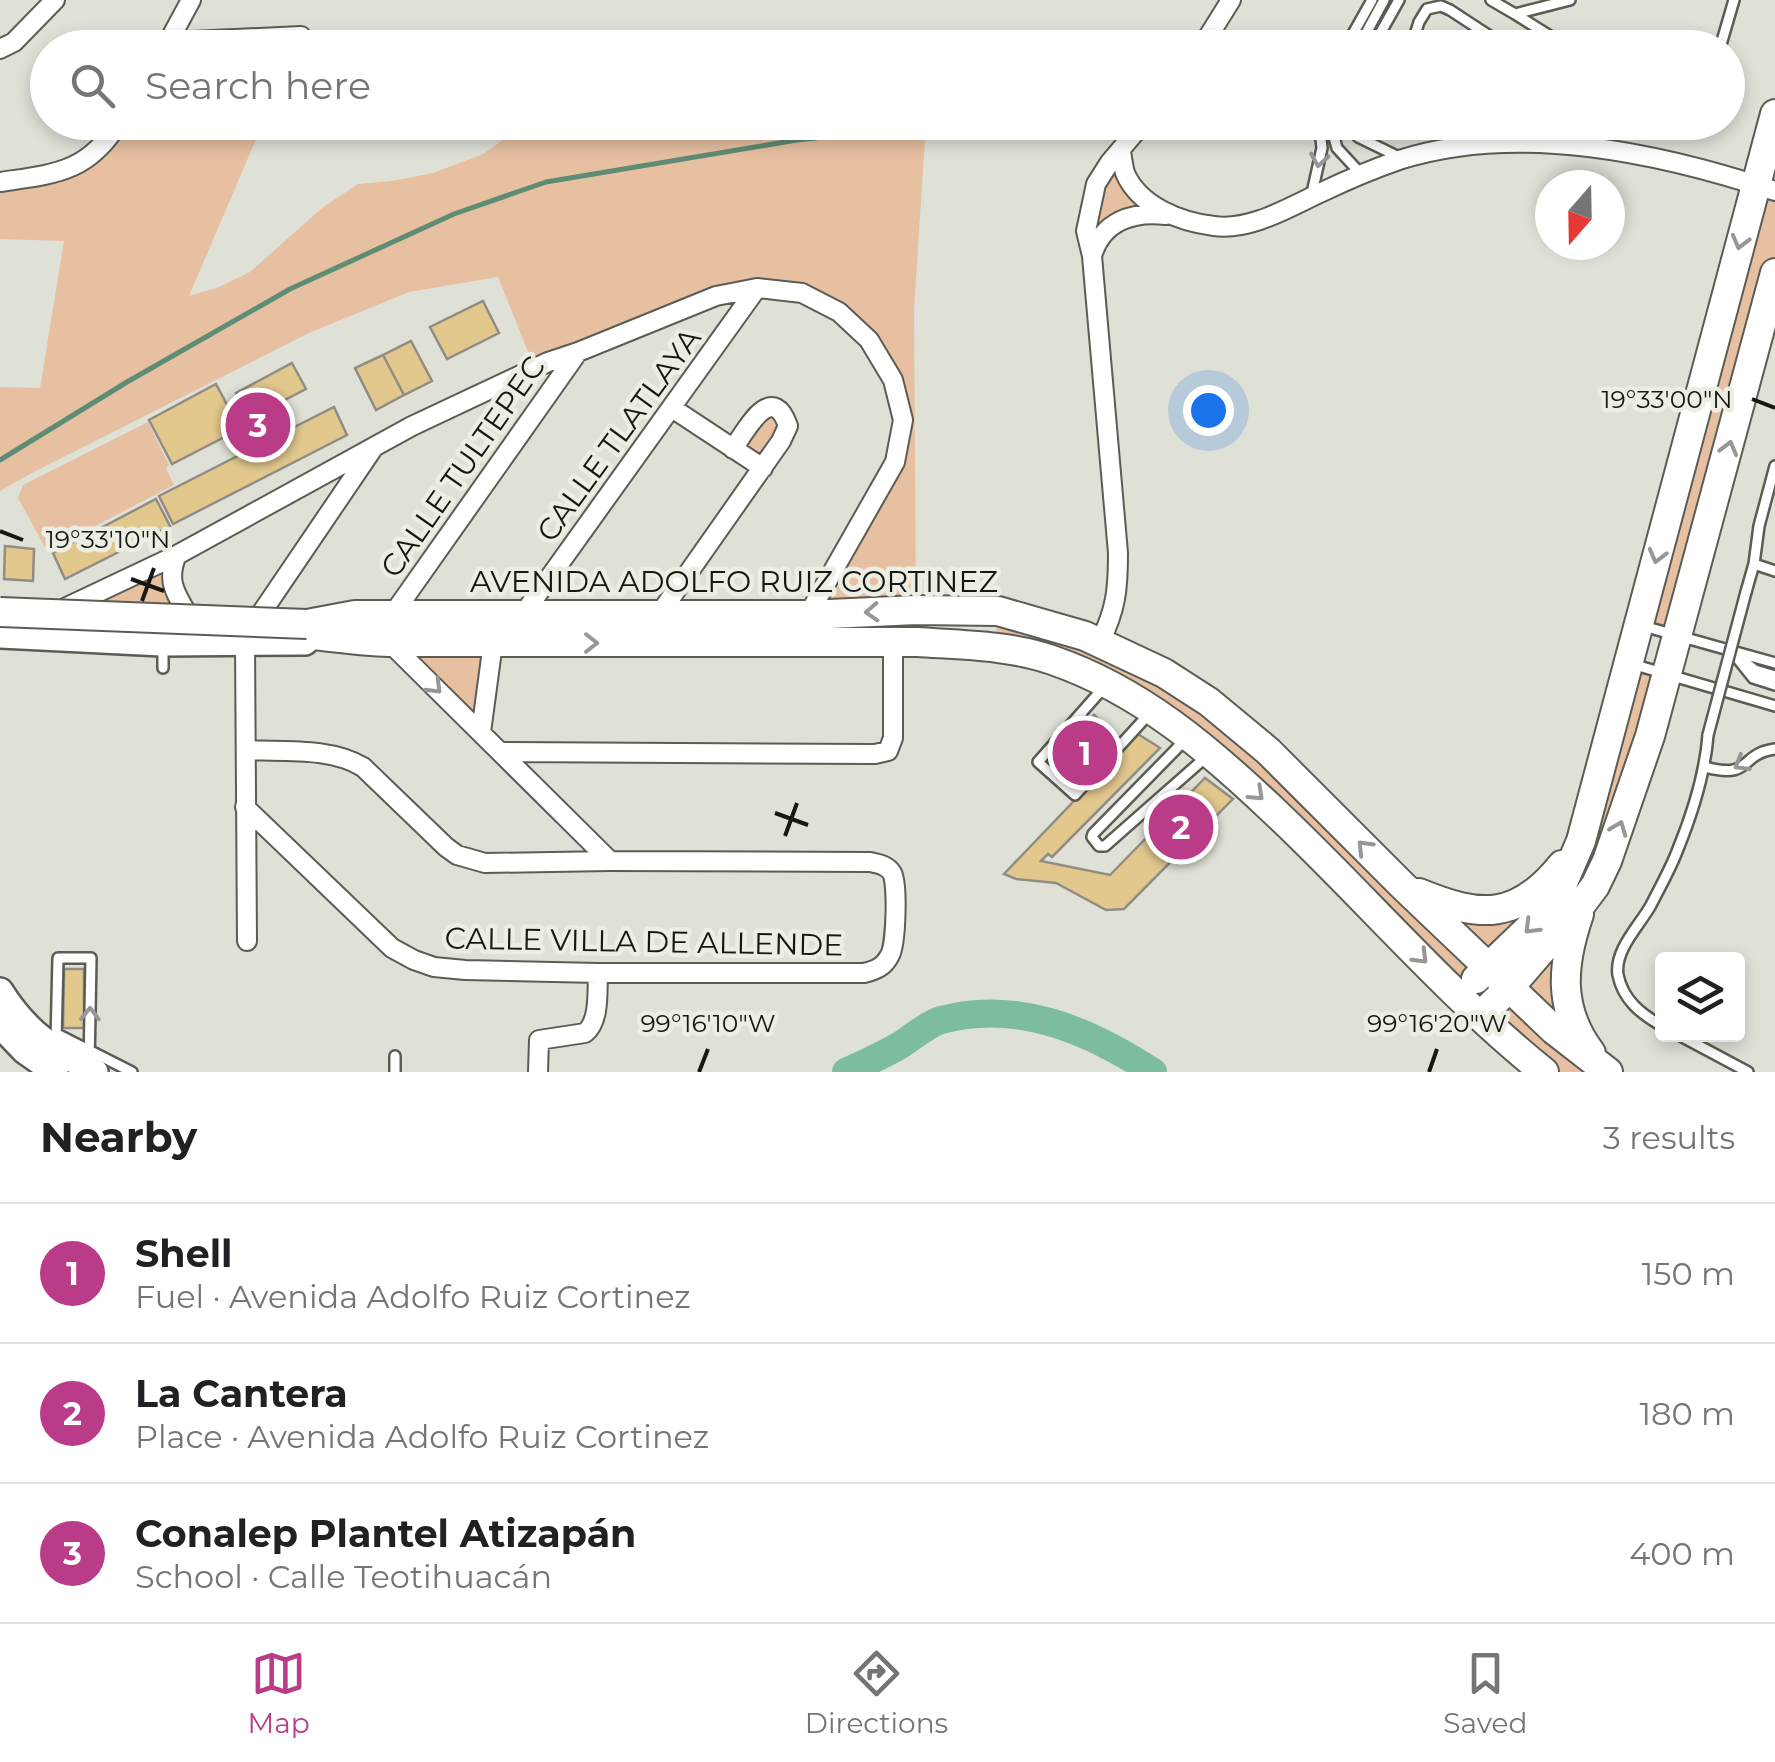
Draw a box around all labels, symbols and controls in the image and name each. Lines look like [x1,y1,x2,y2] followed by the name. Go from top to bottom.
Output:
[30,30,1745,140] search box
[65,58,120,113] icon: search
[145,62,371,109] text: Search here
[1309,152,1330,168] one-way arrow
[1535,170,1625,260] north arrow
[1731,233,1752,250] one-way arrow
[529,320,709,549] street label: CALLE TLATLAYA
[373,349,553,584] street label: CALLE TULTEPEC
[1601,384,1733,414] text: 19°33'00"N
[1183,385,1234,436] your location
[226,388,290,462] pin: 3
[1717,440,1738,457] one-way arrow
[46,524,170,554] text: 19°33'10"N
[1648,547,1669,564] one-way arrow
[470,563,998,600] street label: AVENIDA ADOLFO RUIZ CORTINEZ
[863,601,879,622] one-way arrow
[584,632,599,654] one-way arrow
[424,676,442,694] one-way arrow
[1052,716,1118,790] pin: 1
[1733,752,1751,771] one-way arrow
[1245,782,1264,800] one-way arrow
[1148,790,1214,864] pin: 2
[1608,820,1628,837] one-way arrow
[1358,840,1376,858] one-way arrow
[1524,915,1542,933] one-way arrow
[444,920,844,963] street label: CALLE VILLA DE ALLENDE
[1409,945,1427,963] one-way arrow
[1655,952,1745,1042] map controls
[1655,952,1745,1042] button: layers
[80,1005,101,1021] one-way arrow
[640,1008,776,1038] text: 99°16'10"W
[1367,1008,1507,1038] text: 99°16'20"W
[40,1111,197,1163] text: Nearby
[1603,1118,1735,1157] text: 3 results
[135,1230,233,1277] text: Shell
[66,1254,79,1293] text: 1
[1642,1254,1735,1293] text: 150 m
[135,1277,691,1316] text: Fuel · Avenida Adolfo Ruiz Cortinez
[135,1370,348,1417] text: La Cantera
[63,1394,82,1433] text: 2
[1640,1394,1735,1433] text: 180 m
[135,1417,709,1456] text: Place · Avenida Adolfo Ruiz Cortinez
[135,1510,636,1557] text: Conalep Plantel Atizapán
[63,1534,82,1573] text: 3
[1629,1534,1735,1573] text: 400 m
[135,1557,552,1596] text: School · Calle Teotihuacán
[248,1646,310,1740] tab: Map
[805,1646,948,1740] tab: Directions
[1443,1646,1527,1740] tab: Saved

